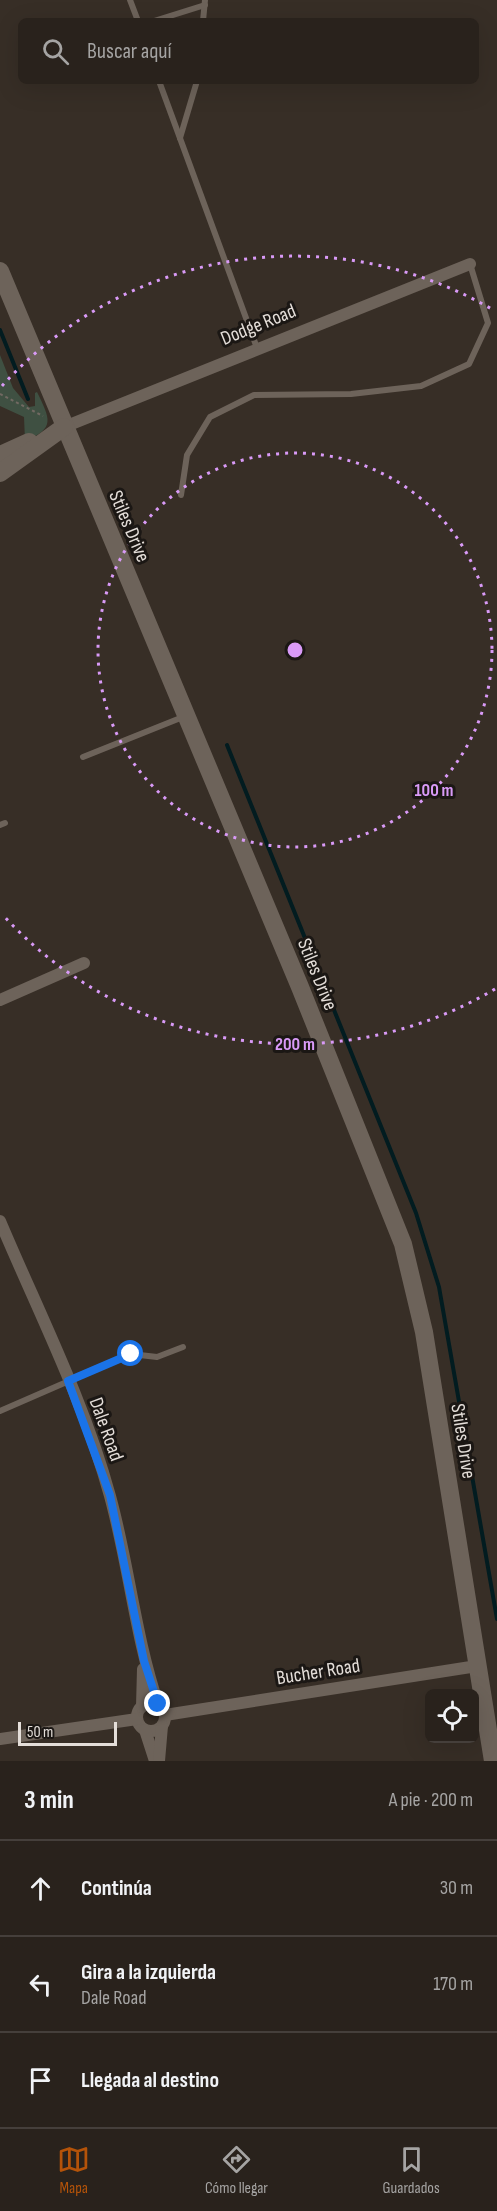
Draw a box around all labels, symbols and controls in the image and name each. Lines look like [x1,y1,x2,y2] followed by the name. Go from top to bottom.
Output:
[18,18,479,84] search box
[39,35,72,68] icon: search
[87,38,172,65] text: Buscar aquí
[217,299,299,351] street label: Dodge Road
[103,487,155,566] street label: Stiles Drive
[285,640,305,660] centre of rings
[415,780,454,801] text: 100 m
[292,935,342,1014] street label: Stiles Drive
[275,1034,315,1055] text: 200 m
[117,1340,143,1366] route start
[84,1394,129,1464] street label: Dale Road
[445,1402,481,1480] street label: Stiles Drive
[275,1654,362,1690] street label: Bucher Road
[425,1689,479,1743] map controls
[425,1689,479,1743] button: locate
[144,1690,170,1716] route end
[18,1719,117,1746] scale bar
[27,1723,53,1742] text: 50 m
[24,1785,74,1816] text: 3 min
[389,1788,473,1812] text: A pie · 200 m
[24,1872,57,1905] icon: ahead
[81,1875,152,1902] text: Continúa
[440,1876,473,1900] text: 30 m
[81,1959,216,1986] text: Gira a la izquierda
[24,1968,57,2001] icon: left
[433,1972,473,1996] text: 170 m
[81,1986,147,2010] text: Dale Road
[24,2064,57,2097] icon: arrive
[81,2067,219,2094] text: Llegada al destino
[57,2143,90,2198] tab: Mapa
[205,2143,268,2198] tab: Cómo llegar
[383,2143,440,2198] tab: Guardados

